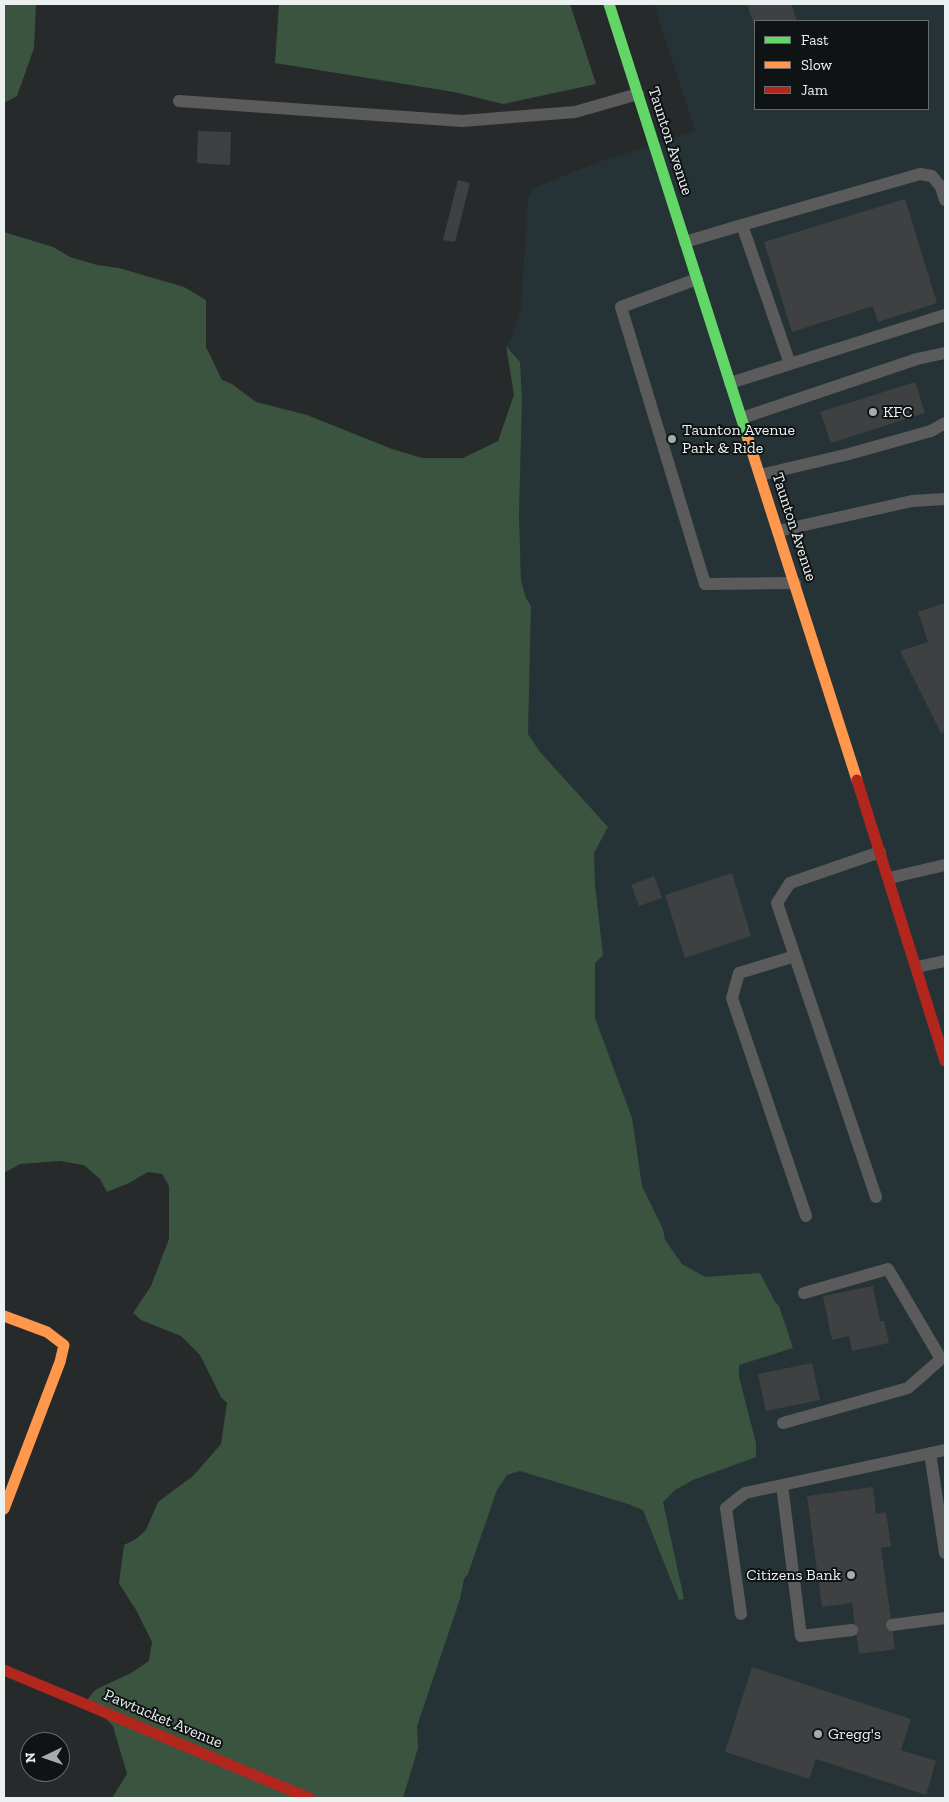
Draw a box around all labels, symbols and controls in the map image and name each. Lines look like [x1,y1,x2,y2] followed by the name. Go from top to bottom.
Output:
[754,20,929,110] legend
[801,31,829,49] text: Fast
[801,56,832,74] text: Slow
[801,81,828,99] text: Jam
[643,84,697,198] street label: Taunton Avenue
[883,402,913,422] place label: KFC
[867,406,879,418] marker: KFC
[682,420,795,458] place label: Taunton Avenue Park & Ride
[666,433,678,445] marker: Taunton Avenue Park & Ride
[767,470,821,584] street label: Taunton Avenue
[746,1565,841,1585] place label: Citizens Bank
[845,1569,857,1581] marker: Citizens Bank
[101,1685,225,1753] street label: Pawtucket Avenue
[828,1724,881,1744] place label: Gregg's
[812,1728,824,1740] marker: Gregg's
[20,1732,70,1782] north arrow
[22,1752,39,1764] text: N

